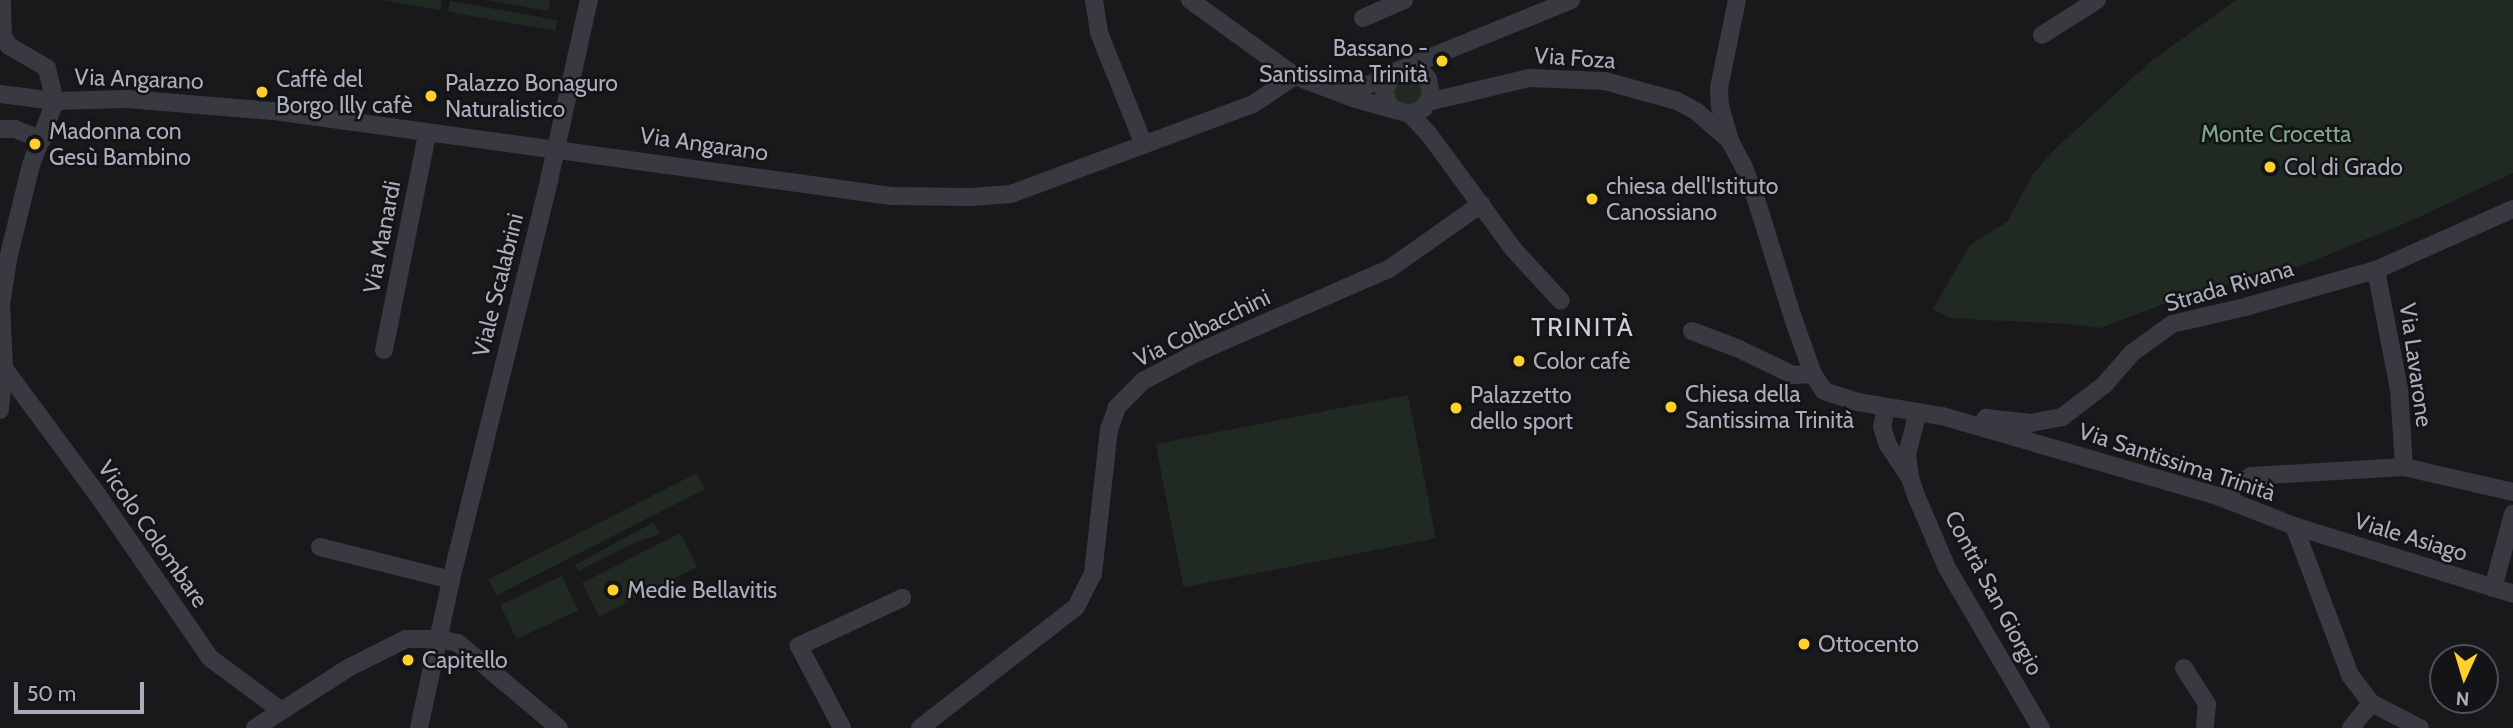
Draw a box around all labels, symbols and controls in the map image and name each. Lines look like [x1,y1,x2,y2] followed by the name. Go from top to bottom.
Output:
[1259,34,1428,88] place label: Bassano - Santissima Trinità
[1533,41,1617,75] street label: Via Foza
[1434,53,1450,69] marker: Bassano - Santissima Trinità
[74,63,204,95] street label: Via Angarano
[276,65,412,119] place label: Caffè del Borgo Illy cafè
[445,69,618,123] place label: Palazzo Bonaguro Naturalistico
[254,84,270,100] marker: Caffè del Borgo Illy cafè
[423,88,439,104] marker: Palazzo Bonaguro Naturalistico
[49,117,191,171] place label: Madonna con Gesù Bambino
[2201,120,2351,148] park label: Monte Crocetta
[638,121,770,167] street label: Via Angarano
[27,136,43,152] marker: Madonna con Gesù Bambino
[2284,153,2403,181] place label: Col di Grado
[2262,159,2278,175] marker: Col di Grado
[1606,172,1778,226] place label: chiesa dell'Istituto Canossiano
[358,178,406,296] street label: Via Manardi
[1584,191,1600,207] marker: chiesa dell'Istituto Canossiano
[467,210,529,360] street label: Viale Scalabrini
[2161,254,2297,318] street label: Strada Rivana
[1130,283,1274,373] street label: Via Colbacchini
[2394,301,2438,429] street label: Via Lavarone
[1532,312,1634,344] district label: TRINITÀ
[1533,347,1630,375] place label: Color cafè
[1511,353,1527,369] marker: Color cafè
[1685,380,1854,434] place label: Chiesa della Santissima Trinità
[1470,381,1573,435] place label: Palazzetto dello sport
[1663,399,1679,415] marker: Chiesa della Santissima Trinità
[1448,400,1464,416] marker: Palazzetto dello sport
[2075,417,2279,507] street label: Via Santissima Trinità
[92,455,214,613] street label: Vicolo Colombare
[1939,506,2049,680] street label: Contrà San Giorgio
[2351,507,2471,567] street label: Viale Asiago
[627,576,777,604] place label: Medie Bellavitis
[605,582,621,598] marker: Medie Bellavitis
[1818,630,1919,658] place label: Ottocento
[1796,636,1812,652] marker: Ottocento
[2429,644,2499,714] north arrow
[422,646,508,674] place label: Capitello
[400,652,416,668] marker: Capitello
[18,668,147,712] scale bar
[27,681,76,706] text: 50 m
[2455,687,2470,710] text: N

